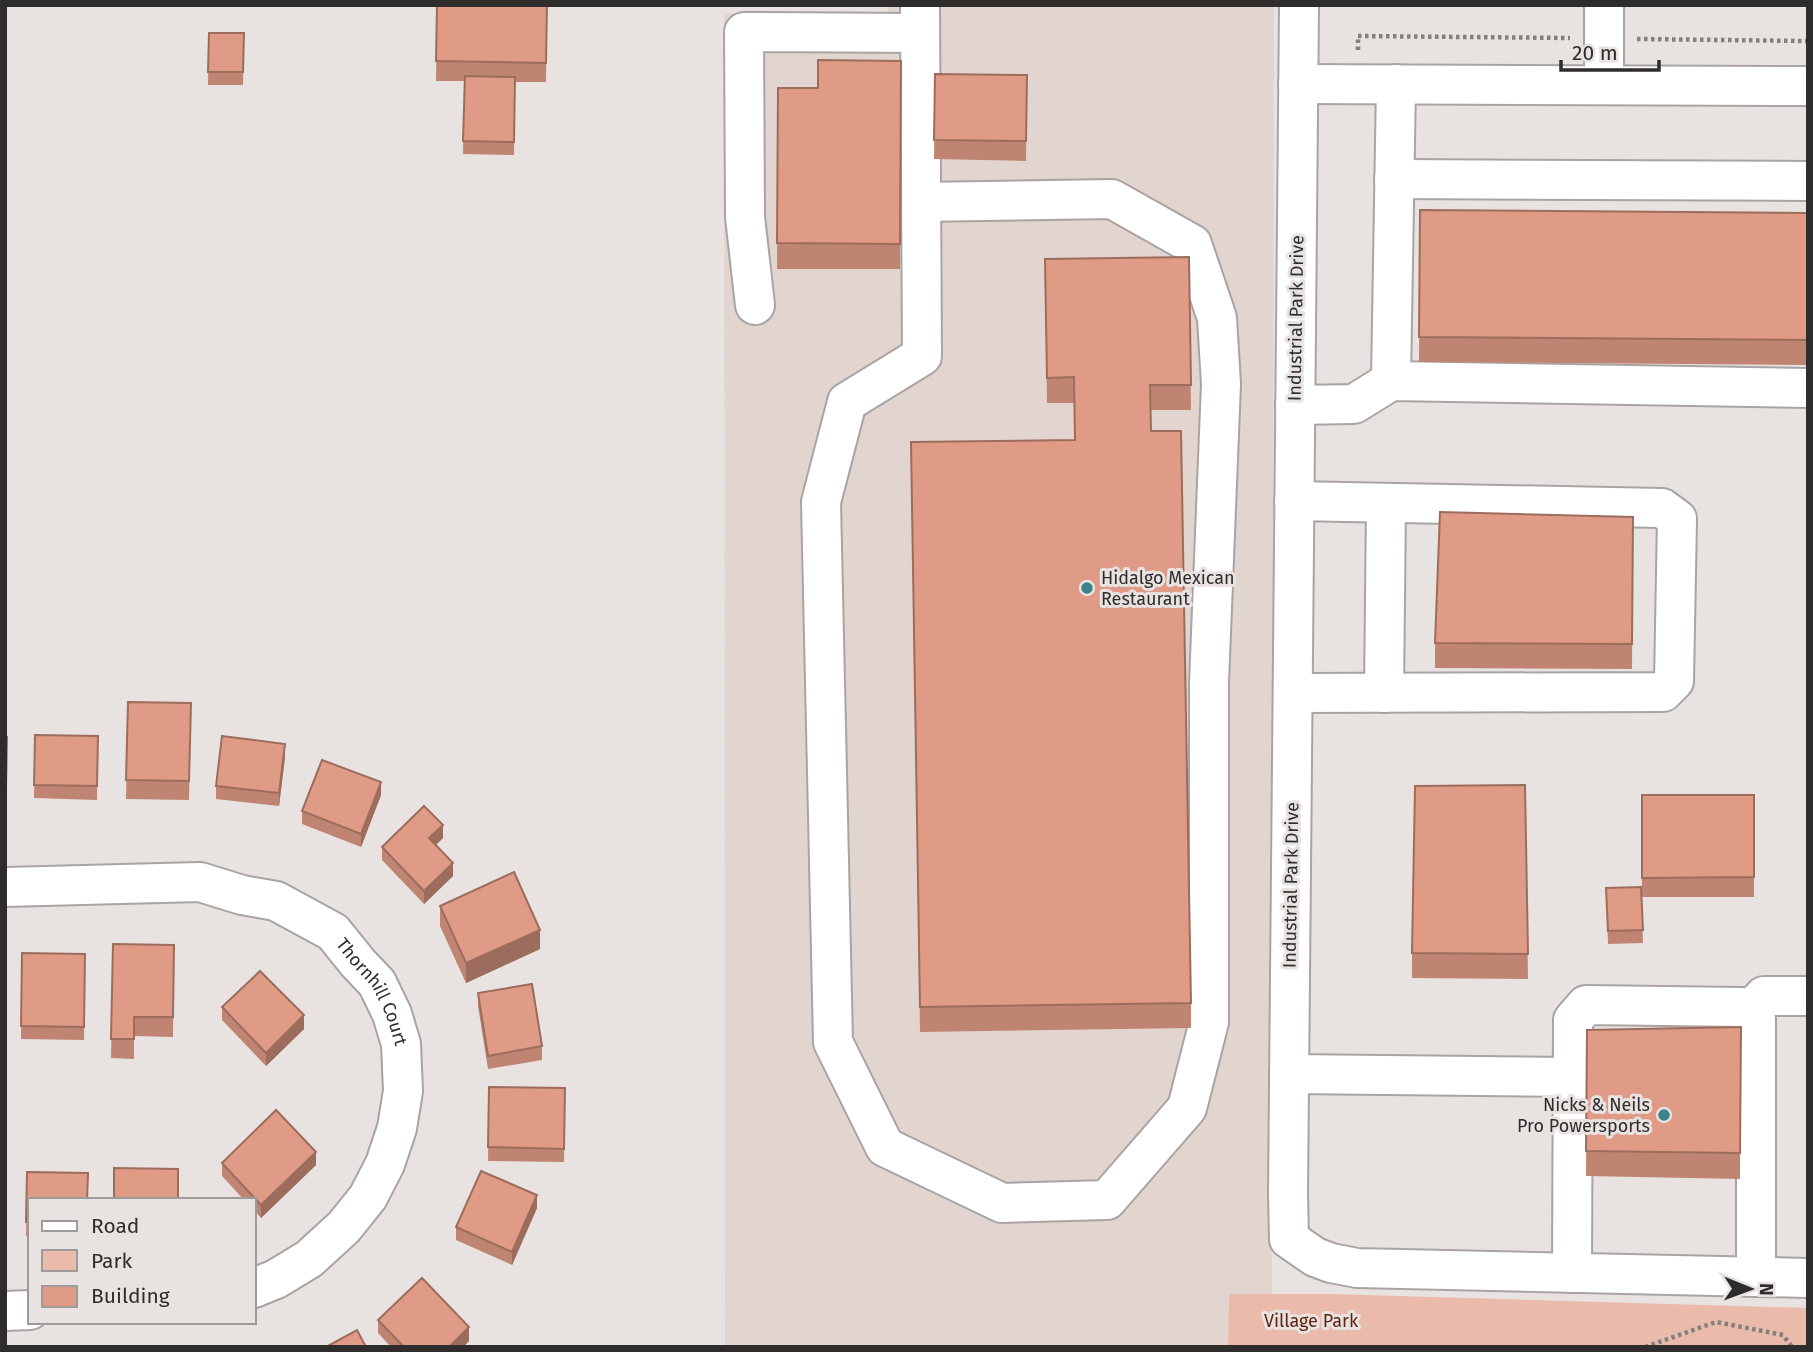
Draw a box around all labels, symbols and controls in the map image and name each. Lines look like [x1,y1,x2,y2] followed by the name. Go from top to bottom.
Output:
[1561,28,1659,72] scale bar
[1572,40,1618,66] text: 20 m
[1284,235,1308,401] street label: Industrial Park Drive
[1101,567,1235,610] place label: Hidalgo Mexican Restaurant
[1079,580,1095,596] marker: Hidalgo Mexican Restaurant
[1279,802,1303,968] street label: Industrial Park Drive
[331,934,412,1049] street label: Thornhill Court
[1517,1094,1650,1137] place label: Nicks & Neils Pro Powersports
[1656,1107,1672,1123] marker: Nicks & Neils Pro Powersports
[28,1198,256,1324] legend
[91,1213,139,1239] text: Road
[91,1248,133,1274] text: Park
[1715,1254,1785,1324] north arrow
[91,1283,170,1309] text: Building
[1755,1283,1778,1296] text: N
[1264,1310,1359,1332] park label: Village Park

